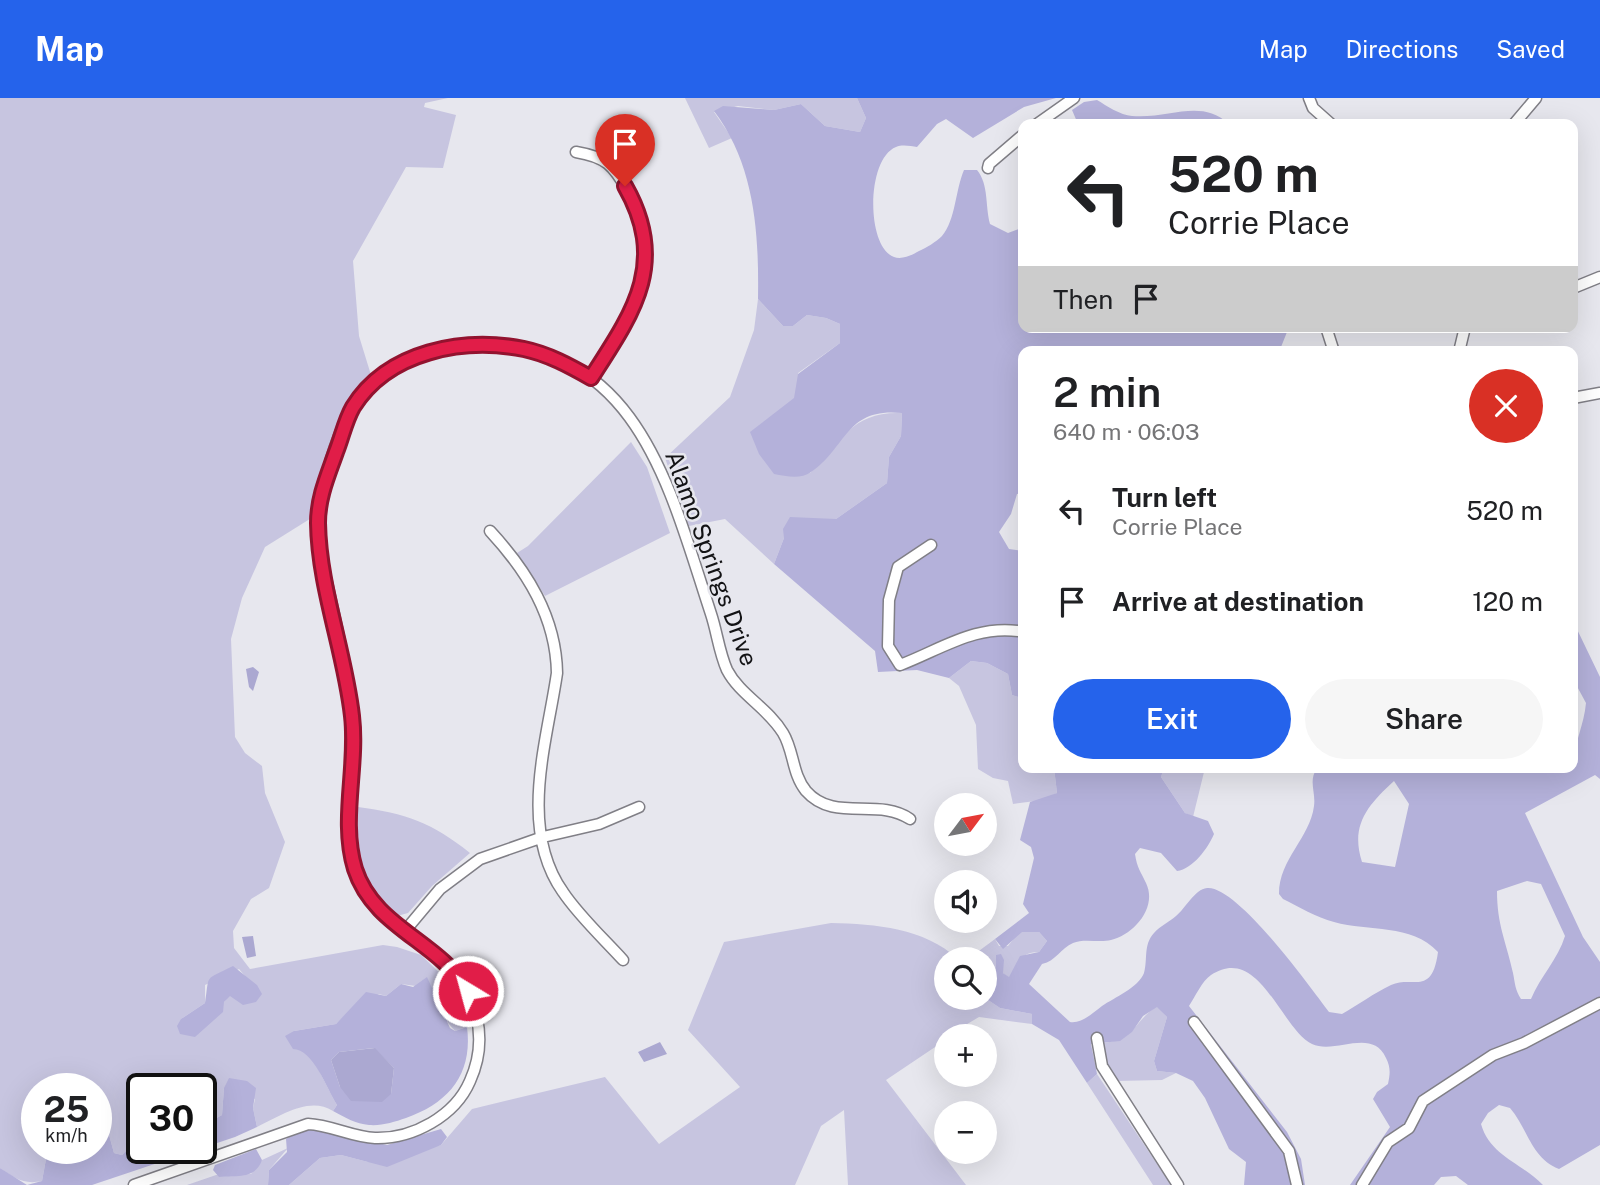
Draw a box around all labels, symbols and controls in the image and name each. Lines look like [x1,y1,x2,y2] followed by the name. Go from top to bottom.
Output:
[35,30,104,68] text: Map
[1259,35,1308,63] text: Map
[1346,35,1458,63] text: Directions
[1496,35,1565,63] text: Saved
[595,114,655,186] pin
[606,125,644,163] icon: arrive
[1168,145,1319,203] text: 520 m
[1053,147,1144,238] icon: left
[1168,204,1350,241] text: Corrie Place
[1127,280,1165,318] icon: arrive
[1053,284,1113,315] text: Then
[1053,367,1161,416] text: 2 min
[1469,369,1543,443] button: close
[1053,418,1199,445] text: 640 m · 06:03
[660,447,764,669] street label: Alamo Springs Drive
[1112,482,1217,513] text: Turn left
[1053,492,1091,530] icon: left
[1466,495,1543,526] text: 520 m
[1112,513,1243,540] text: Corrie Place
[1053,583,1091,621] icon: arrive
[1112,586,1364,617] text: Arrive at destination
[1472,586,1543,617] text: 120 m
[1053,679,1291,759] button: Exit
[1305,679,1543,759] button: Share
[934,793,998,856] north arrow
[934,793,997,1164] map controls
[934,870,997,933] button: sound
[934,947,997,1010] button: search
[431,954,505,1028] position arrow
[934,1024,997,1087] button: +
[126,1073,217,1164] speed limit sign: 30
[44,1089,89,1130] text: 25
[934,1101,997,1164] button: −
[45,1125,88,1146] text: km/h

